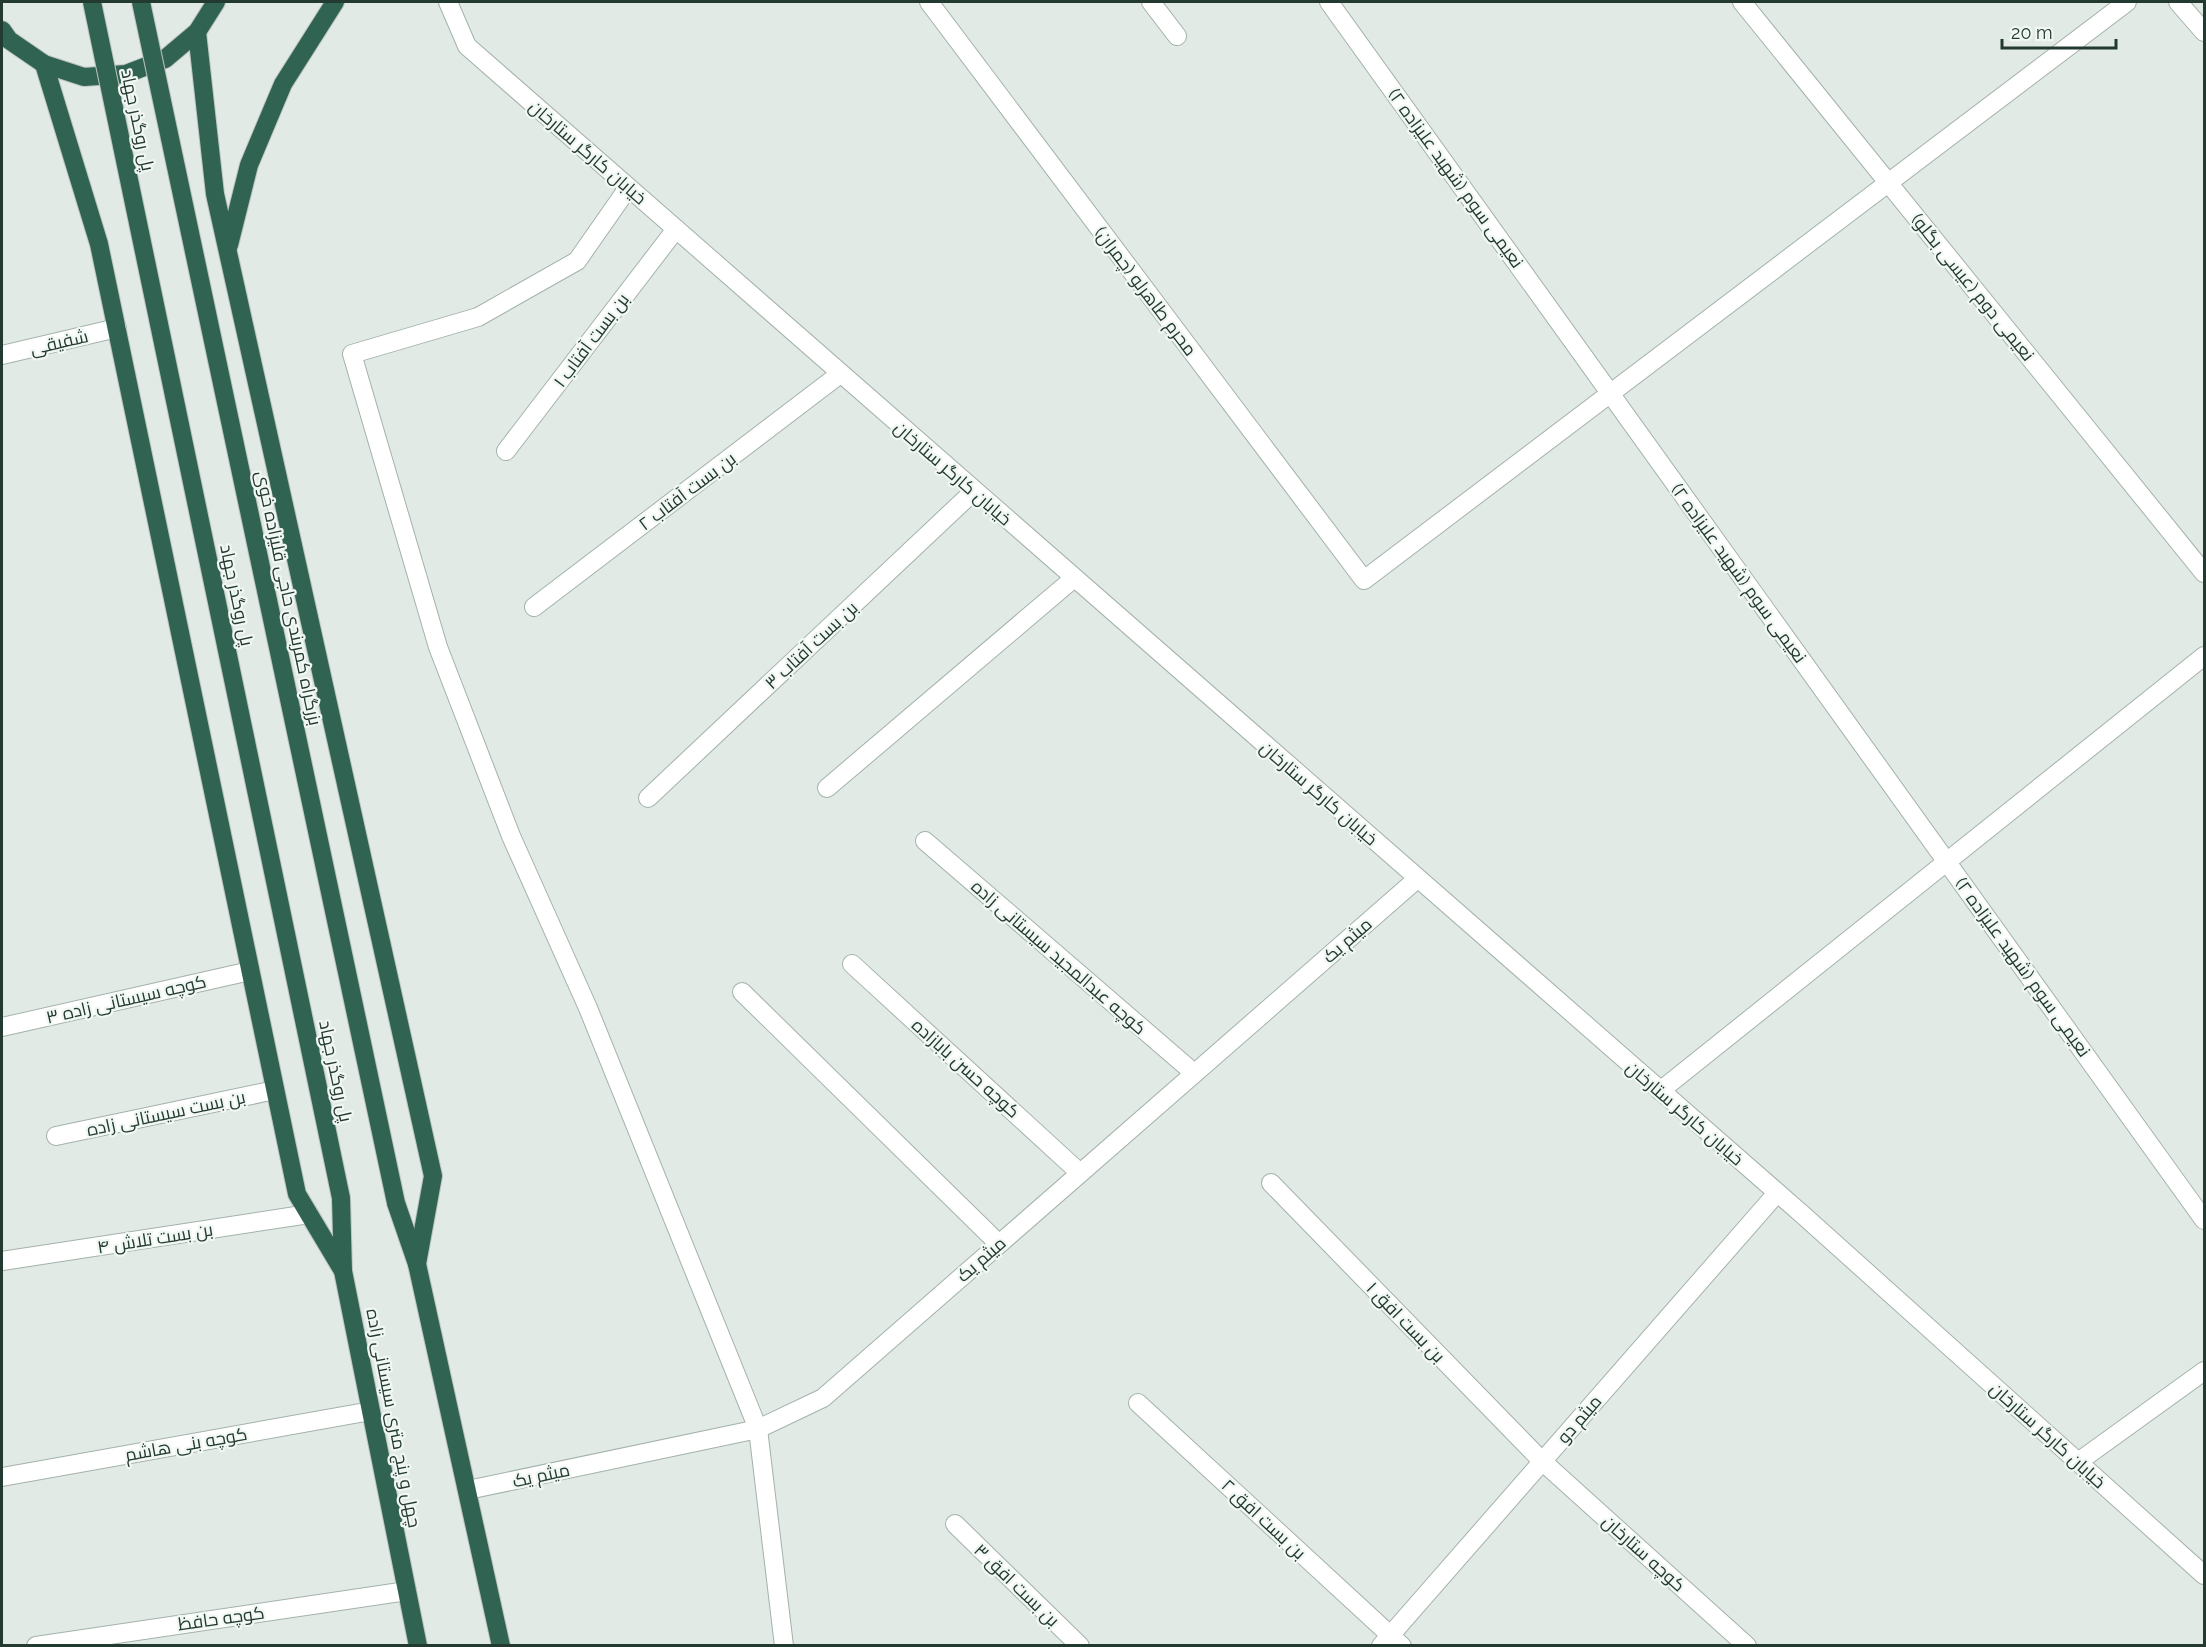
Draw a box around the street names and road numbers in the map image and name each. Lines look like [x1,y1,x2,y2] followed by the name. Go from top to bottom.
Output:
[115,67,159,173] street label: پل روگذر جهاد
[1382,84,1528,273] street label: نعیمی سوم (شهید علیزاده ۲)
[525,95,651,209] street label: خیابان کارگر ستارخان
[1906,209,2039,366] street label: نعیمی دوم (عیسی بگلو)
[1089,222,1201,361] street label: محرم طاهرلو (چمران)
[549,289,634,392] street label: بن بست آفتاب ۱
[28,325,90,360] street label: شفیقی
[890,416,1016,530] street label: خیابان کارگر ستارخان
[634,448,740,535] street label: بن بست آفتاب ۲
[251,469,326,727] street label: بزرگراه کمربندی حاجی قلیزاده خوی
[1665,479,1811,668] street label: نعیمی سوم (شهید علیزاده ۲)
[214,542,258,648] street label: پل روگذر جهاد
[760,597,862,694] street label: بن بست آفتاب ۳
[1256,736,1382,850] street label: خیابان کارگر ستارخان
[1949,873,2095,1062] street label: نعیمی سوم (شهید علیزاده ۲)
[966,875,1151,1040] street label: کوچه عبدالمجید سیستانی زاده
[1318,913,1377,968] street label: میثم یک
[44,970,209,1030] street label: کوچه سیستانی زاده ۳
[906,1014,1024,1123] street label: کوچه حسن بابازاده
[313,1018,357,1124] street label: پل روگذر جهاد
[1622,1056,1748,1170] street label: خیابان کارگر ستارخان
[85,1086,248,1141] street label: بن بست سیستانی زاده
[96,1218,214,1258] street label: بن بست تلاش ۴
[952,1232,1011,1287] street label: میثم یک
[1361,1277,1450,1368] street label: بن بست افق ۱
[360,1307,426,1530] street label: چهل و پنج متری سیستانی زاده
[1985,1378,2110,1493] street label: خیابان کارگر ستارخان
[1552,1391,1607,1449] street label: میثم دو
[123,1423,249,1467] street label: کوچه بنی هاشم
[510,1459,572,1493] street label: میثم یک
[1216,1475,1310,1565] street label: بن بست افق ۲
[1597,1510,1690,1597] street label: کوچه ستارخان
[969,1539,1064,1632] street label: بن بست افق ۳
[176,1602,266,1636] street label: کوچه حافظ

